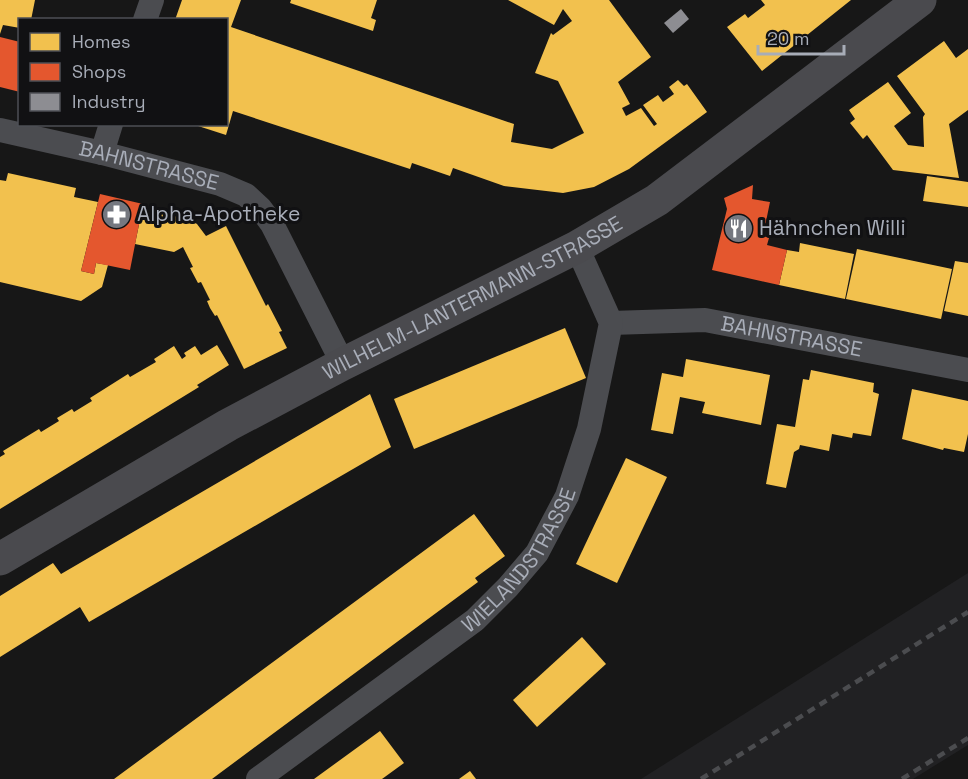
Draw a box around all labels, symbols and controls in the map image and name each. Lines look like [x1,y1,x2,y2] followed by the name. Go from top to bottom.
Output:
[18,18,228,126] legend
[758,18,844,56] scale bar
[767,27,810,50] text: 20 m
[72,30,131,53] text: Homes
[72,60,126,83] text: Shops
[72,90,145,113] text: Industry
[76,134,222,196] street label: BAHNSTRASSE
[100,198,132,230] pharmacy icon: Alpha-Apotheke
[137,200,300,227] place label: Alpha-Apotheke
[318,209,627,385] street label: WILHELM-LANTERMANN-STRASSE
[722,212,754,244] restaurant icon: Hähnchen Willi
[759,214,906,241] place label: Hähnchen Willi
[719,309,864,363] street label: BAHNSTRASSE
[456,485,582,638] street label: WIELANDSTRASSE

